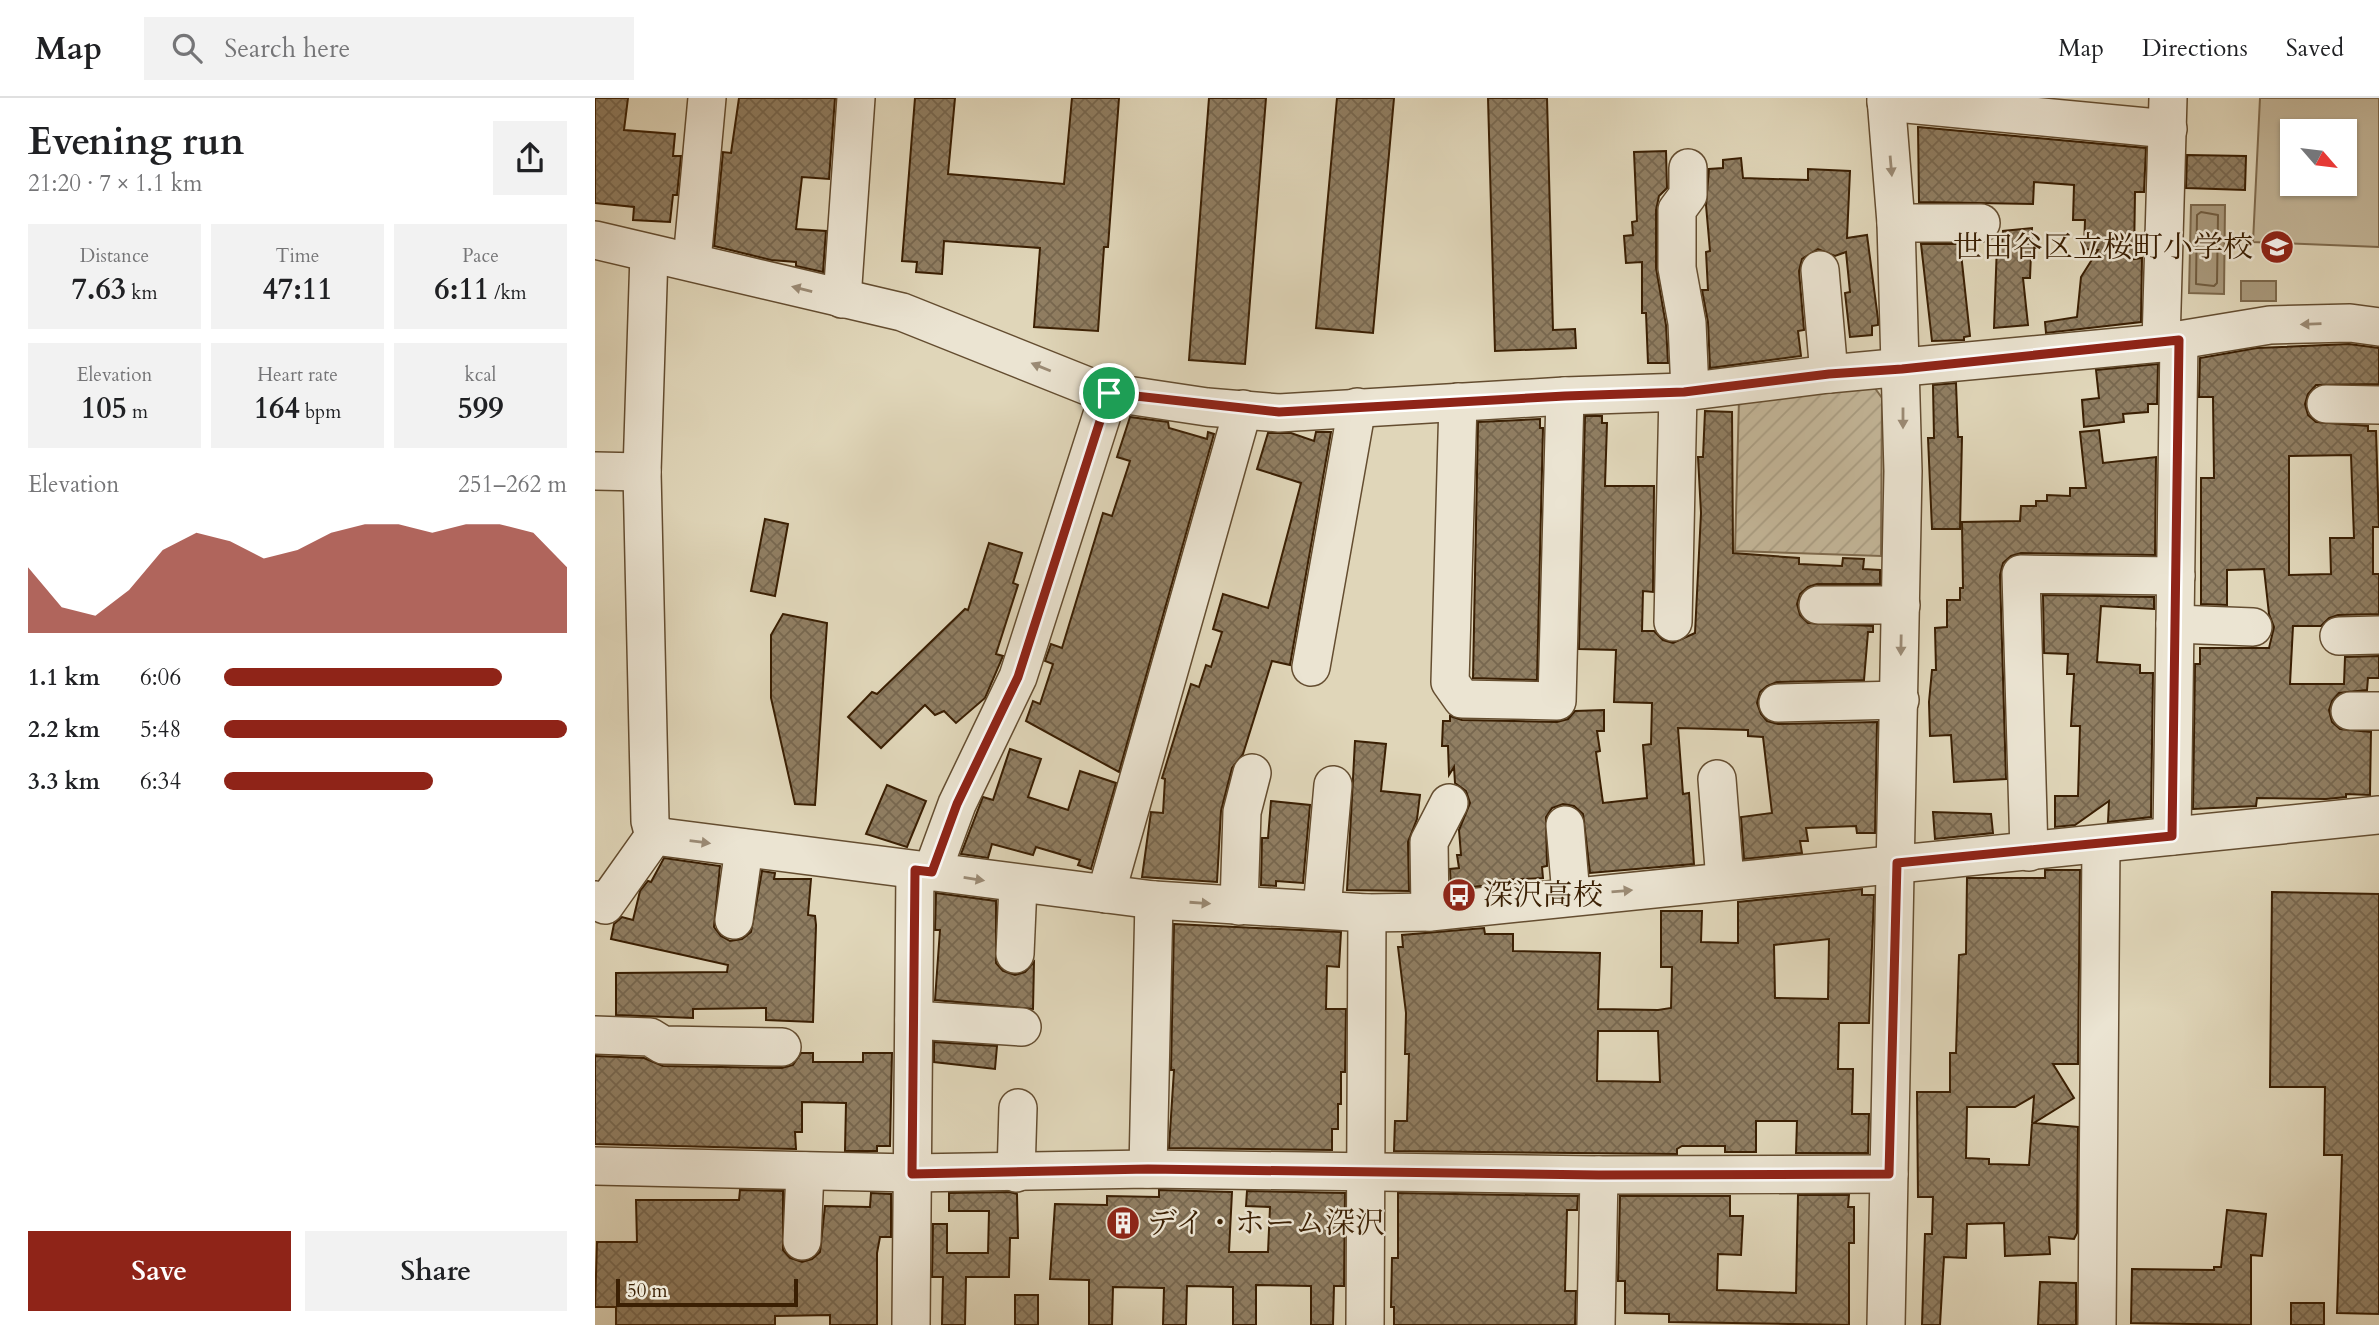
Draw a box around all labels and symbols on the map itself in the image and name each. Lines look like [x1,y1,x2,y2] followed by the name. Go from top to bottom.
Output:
[2280,119,2357,196] north arrow
[1886,155,1897,177] one-way arrow
[1953,227,2253,268] place label: 世田谷区立桜町小学校
[2258,228,2296,266] school or university icon: 世田谷区立桜町小学校
[791,283,813,294] one-way arrow
[2300,318,2322,330] one-way arrow
[1030,362,1051,373] one-way arrow
[1079,363,1139,423] pin
[1897,407,1909,429] one-way arrow
[1895,634,1907,656] one-way arrow
[689,837,711,848] one-way arrow
[963,873,985,884] one-way arrow
[1483,875,1603,916] place label: 深沢高校
[1440,876,1478,914] bus stop icon: 深沢高校
[1611,885,1633,896] one-way arrow
[1190,898,1212,909] one-way arrow
[1147,1203,1385,1244] place label: デイ・ホーム深沢
[1104,1204,1142,1242] building icon: デイ・ホーム深沢
[616,1276,798,1308] scale bar

